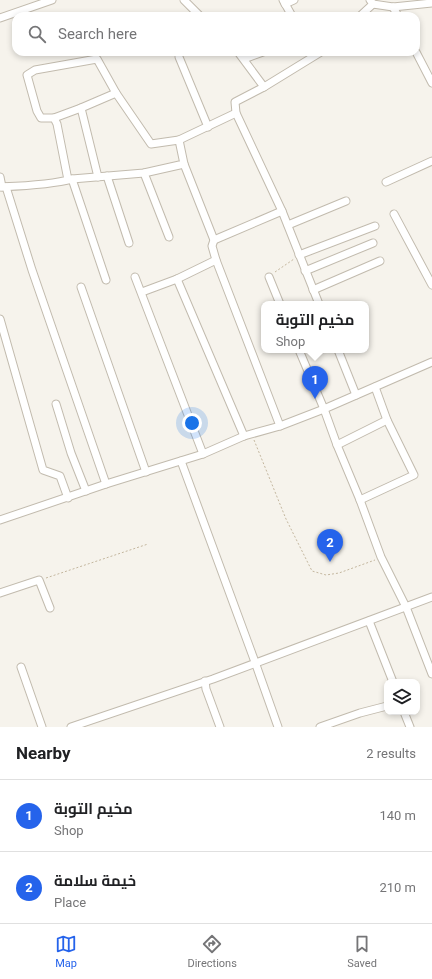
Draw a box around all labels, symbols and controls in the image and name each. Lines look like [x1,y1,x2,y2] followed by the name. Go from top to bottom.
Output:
[12,12,420,56] search box
[26,23,48,45] icon: search
[58,25,137,43] text: Search here
[261,301,369,353] popup
[276,311,354,329] text: مخيم التوبة
[276,334,305,349] text: Shop
[302,366,328,399] pin: 1
[182,413,202,433] your location
[317,529,343,562] pin: 2
[384,679,420,715] map controls
[384,679,420,715] button: layers
[16,743,71,763] text: Nearby
[366,746,416,761] text: 2 results
[54,800,133,818] text: مخيم التوبة
[25,808,33,823] text: 1
[379,808,416,823] text: 140 m
[54,823,84,838] text: Shop
[54,872,136,890] text: خيمة سلامة
[25,880,33,895] text: 2
[379,880,416,895] text: 210 m
[54,895,86,910] text: Place
[55,933,77,970] tab: Map
[187,933,237,970] tab: Directions
[347,933,377,970] tab: Saved

